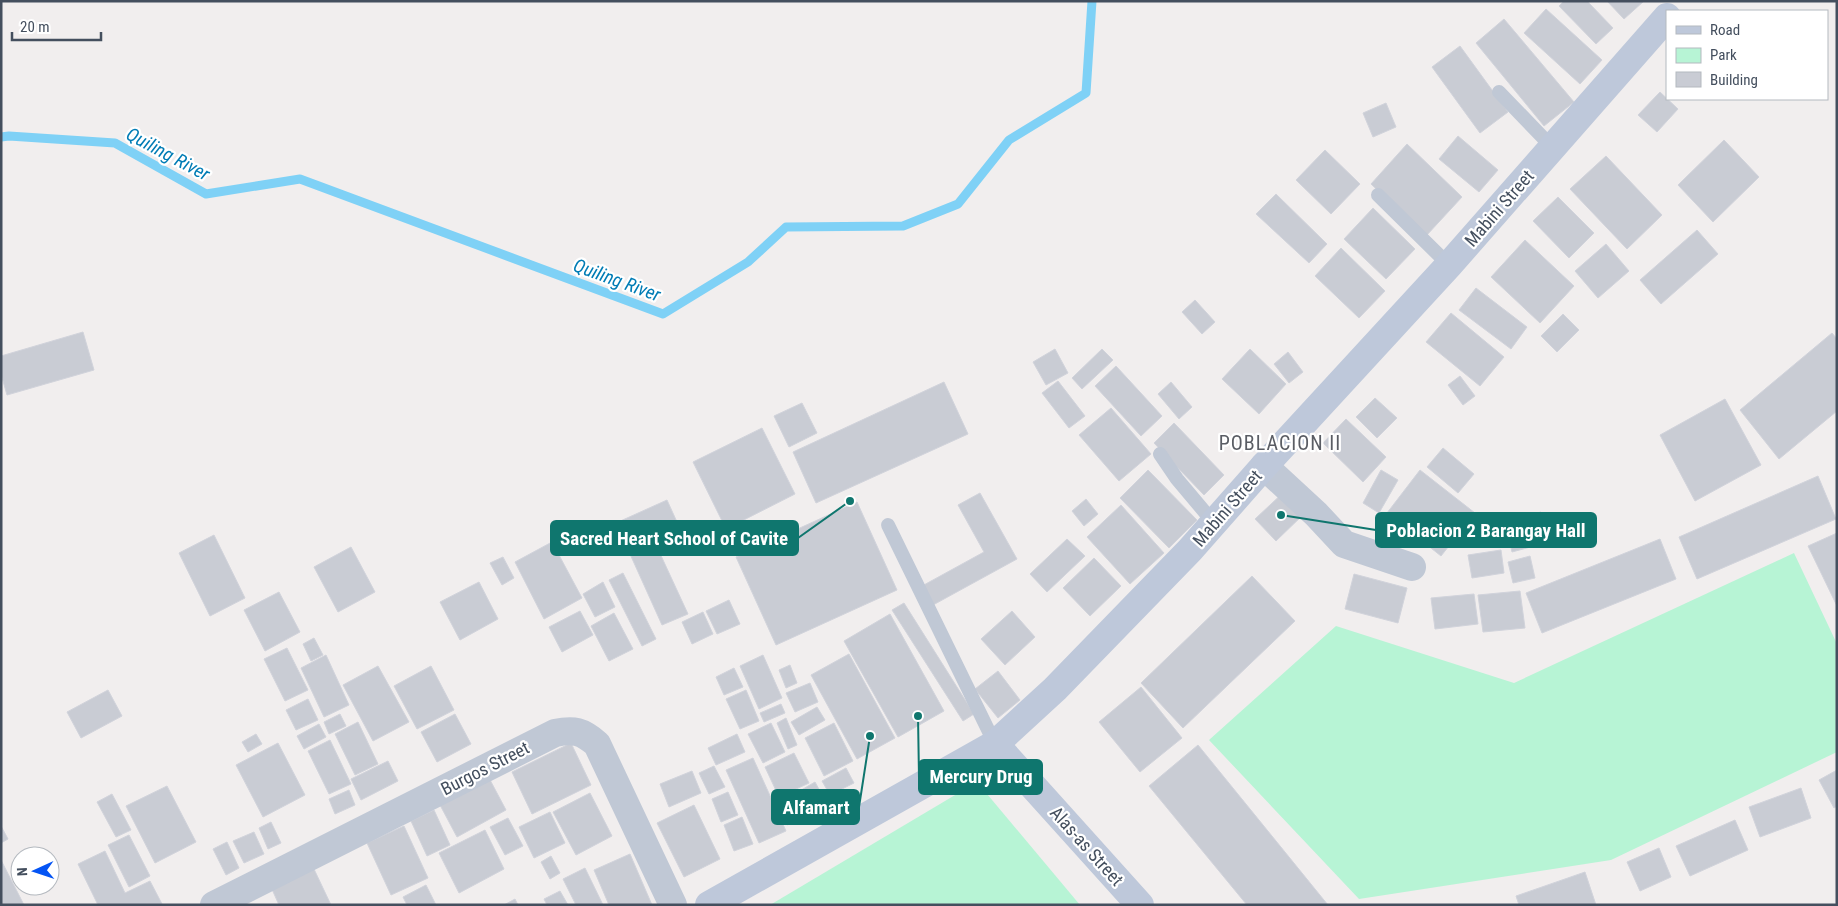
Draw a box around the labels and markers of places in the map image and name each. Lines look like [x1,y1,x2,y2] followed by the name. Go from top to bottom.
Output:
[1376,513,1596,547] callout: Poblacion 2 Barangay Hall
[551,521,798,555] callout: Sacred Heart School of Cavite
[919,760,1042,794] callout: Mercury Drug
[772,790,859,824] callout: Alfamart

